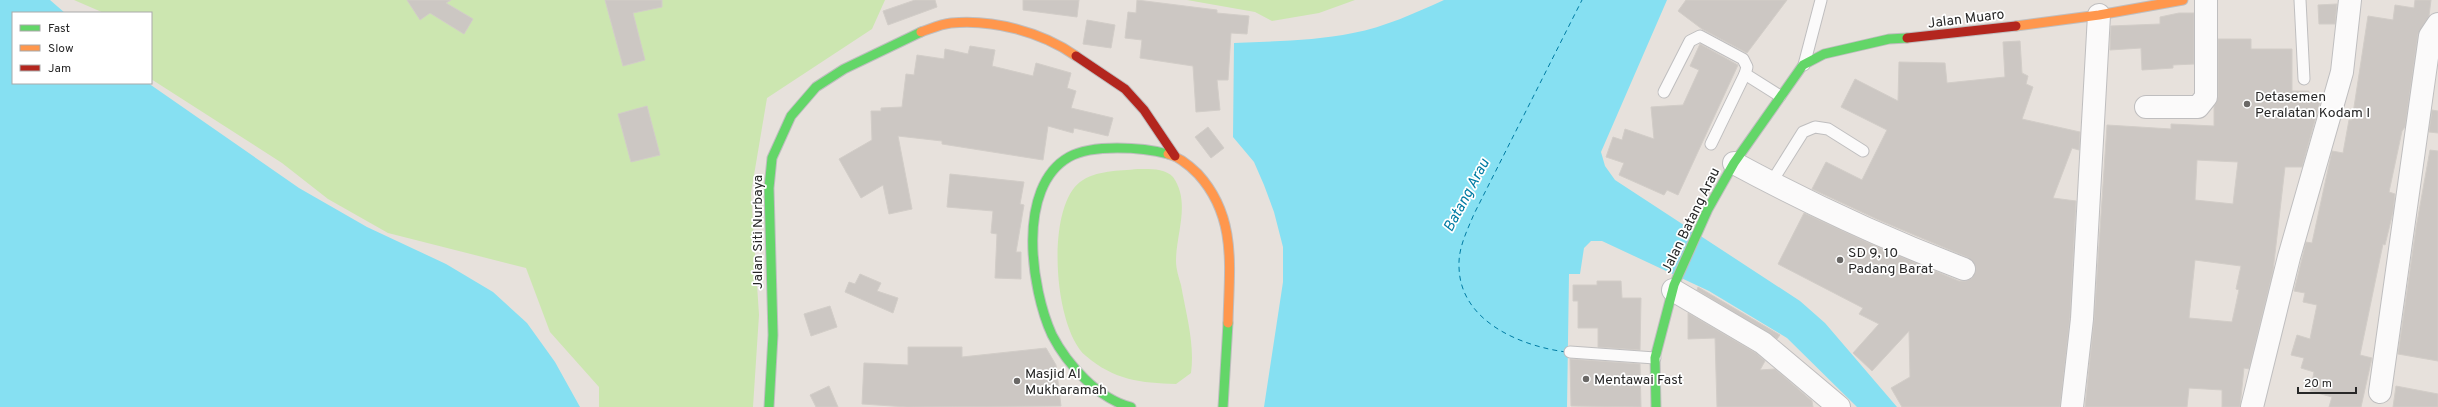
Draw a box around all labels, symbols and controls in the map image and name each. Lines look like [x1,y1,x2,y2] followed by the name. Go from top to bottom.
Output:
[1927,6,2006,33] street label: Jalan Muaro
[12,12,152,84] legend
[48,21,70,37] text: Fast
[48,41,74,57] text: Slow
[48,61,71,77] text: Jam
[2255,89,2370,122] place label: Detasemen Peralatan Kodam I
[2242,99,2252,109] marker: Detasemen Peralatan Kodam I
[1440,155,1495,236] water label: Batang Arau
[1658,165,1724,276] street label: Jalan Batang Arau
[750,175,767,289] street label: Jalan Siti Nurbaya
[1848,245,1933,278] place label: SD 9, 10 Padang Barat
[1835,255,1845,265] marker: SD 9, 10 Padang Barat
[1025,366,1107,399] place label: Masjid Al Mukharamah
[2298,369,2356,395] scale bar
[1594,372,1683,389] place label: Mentawai Fast
[1581,374,1591,384] marker: Mentawai Fast
[1012,376,1022,386] marker: Masjid Al Mukharamah
[2304,376,2332,392] text: 20 m

